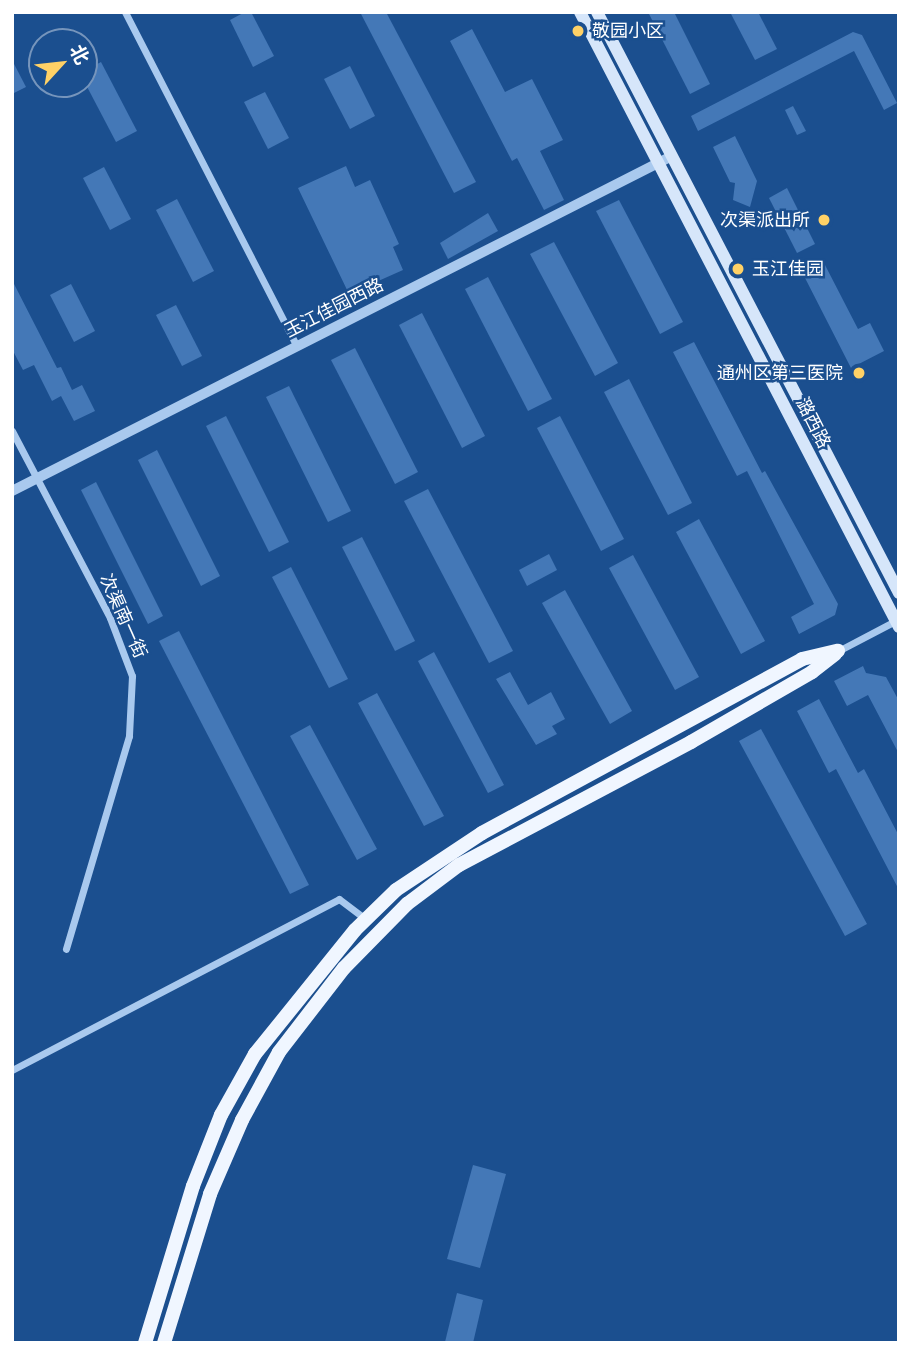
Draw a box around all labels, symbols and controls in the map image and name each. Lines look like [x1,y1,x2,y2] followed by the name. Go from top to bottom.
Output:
[592,20,664,42] place label: 敬园小区
[570,23,586,39] marker: 敬园小区
[28,28,98,98] north arrow
[66,41,94,68] text: 北
[720,209,810,231] place label: 次渠派出所
[816,212,832,228] marker: 次渠派出所
[752,258,824,280] place label: 玉江佳园
[730,261,746,277] marker: 玉江佳园
[281,274,387,342] street label: 玉江佳园西路
[717,362,843,384] place label: 通州区第三医院
[849,363,869,383] marker: 通州区第三医院
[791,394,835,452] street label: 潞西路
[95,570,151,662] street label: 次渠南一街

